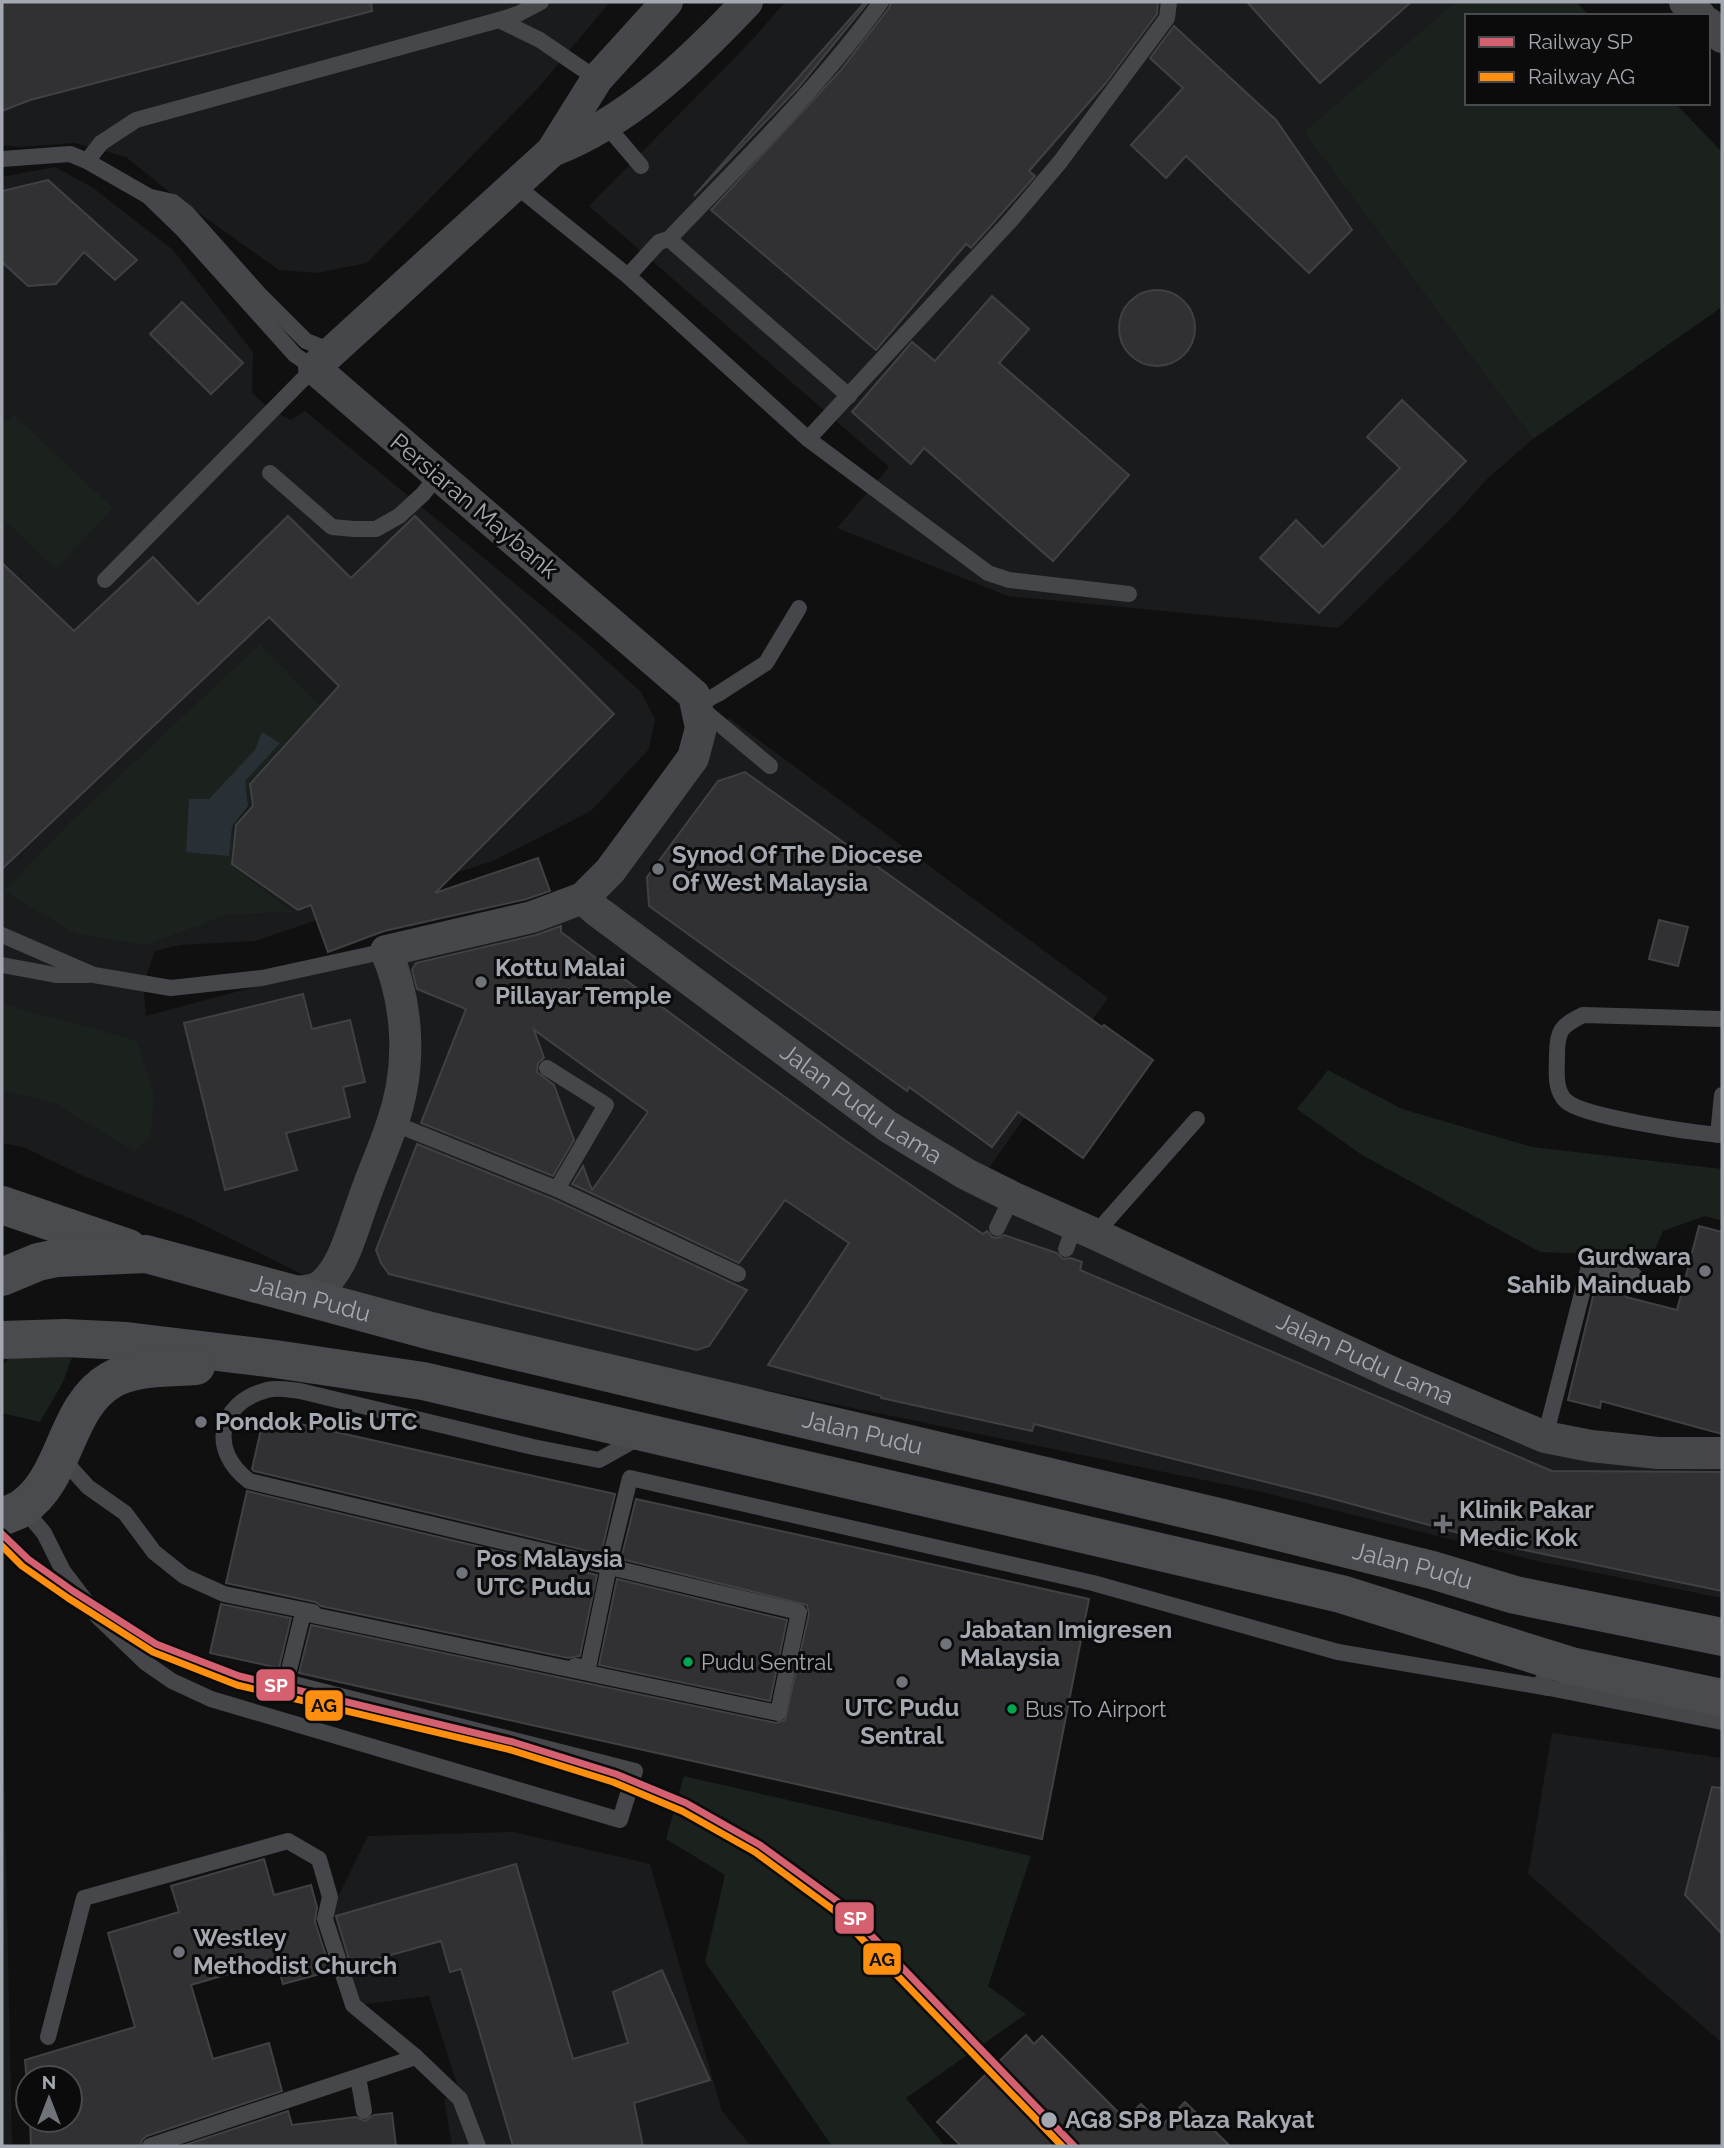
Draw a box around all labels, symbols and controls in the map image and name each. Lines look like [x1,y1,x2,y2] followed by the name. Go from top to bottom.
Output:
[1465,14,1710,105] legend
[1528,29,1633,54] text: Railway SP
[1528,64,1635,89] text: Railway AG
[385,427,564,584] street label: Persiaran Maybank
[672,840,923,897] place label: Synod Of The Diocese Of West Malaysia
[650,861,666,877] marker: Synod Of The Diocese Of West Malaysia
[495,953,671,1010] place label: Kottu Malai Pillayar Temple
[473,974,489,990] marker: Kottu Malai Pillayar Temple
[775,1037,948,1170] street label: Jalan Pudu Lama
[1507,1242,1691,1299] place label: Gurdwara Sahib Mainduab
[1697,1263,1713,1279] marker: Gurdwara Sahib Mainduab
[248,1268,374,1328] street label: Jalan Pudu
[1272,1306,1458,1411] street label: Jalan Pudu Lama
[800,1404,926,1461] street label: Jalan Pudu
[215,1407,418,1436] place label: Pondok Polis UTC
[193,1414,209,1430] marker: Pondok Polis UTC
[1459,1495,1593,1552] place label: Klinik Pakar Medic Kok
[1433,1514,1453,1534] marker: Klinik Pakar Medic Kok
[1350,1536,1476,1595] street label: Jalan Pudu
[476,1544,623,1601] place label: Pos Malaysia UTC Pudu
[454,1565,470,1581] marker: Pos Malaysia UTC Pudu
[960,1615,1172,1672] place label: Jabatan Imigresen Malaysia
[938,1636,954,1652] marker: Jabatan Imigresen Malaysia
[701,1649,832,1675] place label: Pudu Sentral
[681,1655,695,1669] marker: Pudu Sentral
[255,1668,296,1702] line badge: SP
[264,1674,288,1696] text: SP
[894,1674,910,1690] marker: UTC Pudu Sentral
[304,1689,344,1722] line badge: AG
[845,1693,959,1750] place label: UTC Pudu Sentral
[311,1694,337,1716] text: AG
[1025,1696,1167,1722] place label: Bus To Airport
[1005,1702,1019,1716] marker: Bus To Airport
[834,1901,875,1935] line badge: SP
[843,1907,867,1929] text: SP
[193,1923,397,1980] place label: Westley Methodist Church
[862,1942,902,1976] line badge: AG
[171,1944,187,1960] marker: Westley Methodist Church
[869,1948,895,1970] text: AG
[14,2064,84,2134] north arrow
[42,2071,56,2093] text: N
[1065,2105,1314,2134] place label: AG8 SP8 Plaza Rakyat
[1039,2110,1059,2130] marker: AG8 SP8 Plaza Rakyat

